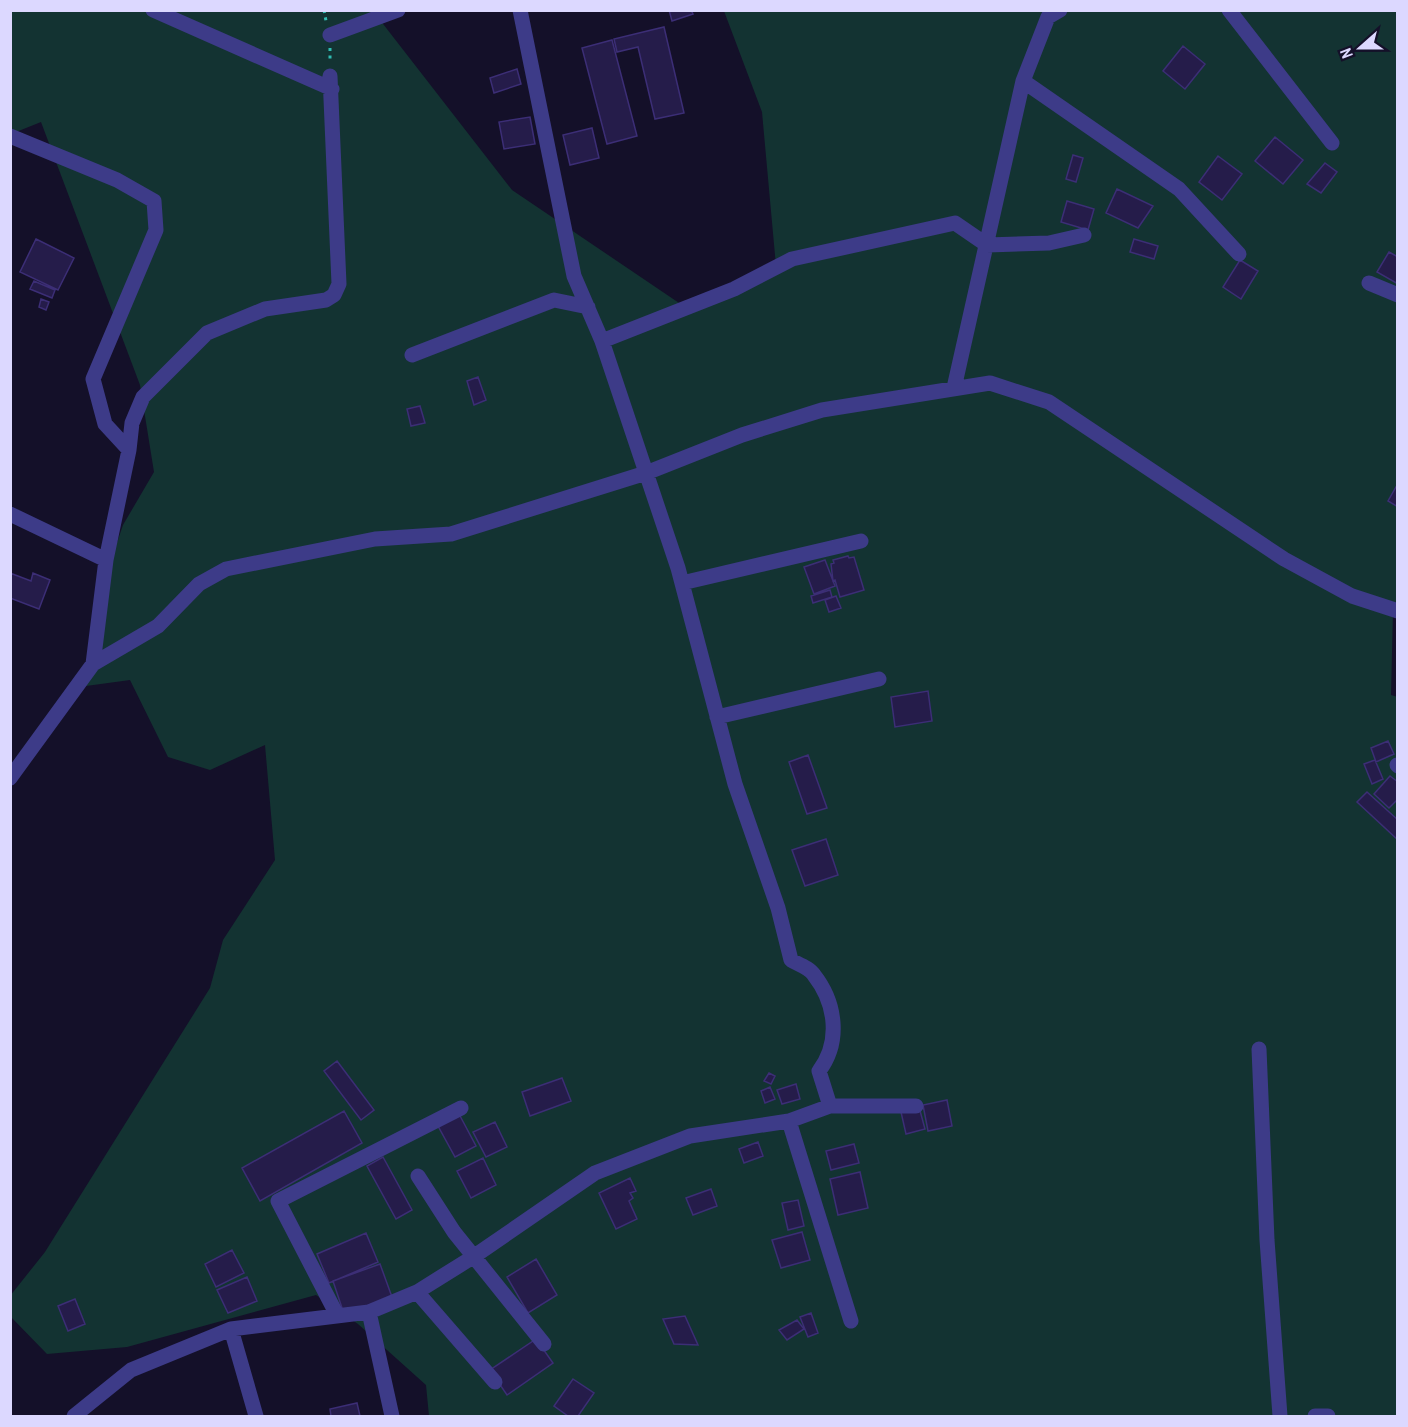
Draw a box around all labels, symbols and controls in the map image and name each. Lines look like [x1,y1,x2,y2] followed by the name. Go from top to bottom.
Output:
[1330,18,1390,78] north arrow
[1334,45,1358,62] text: N

